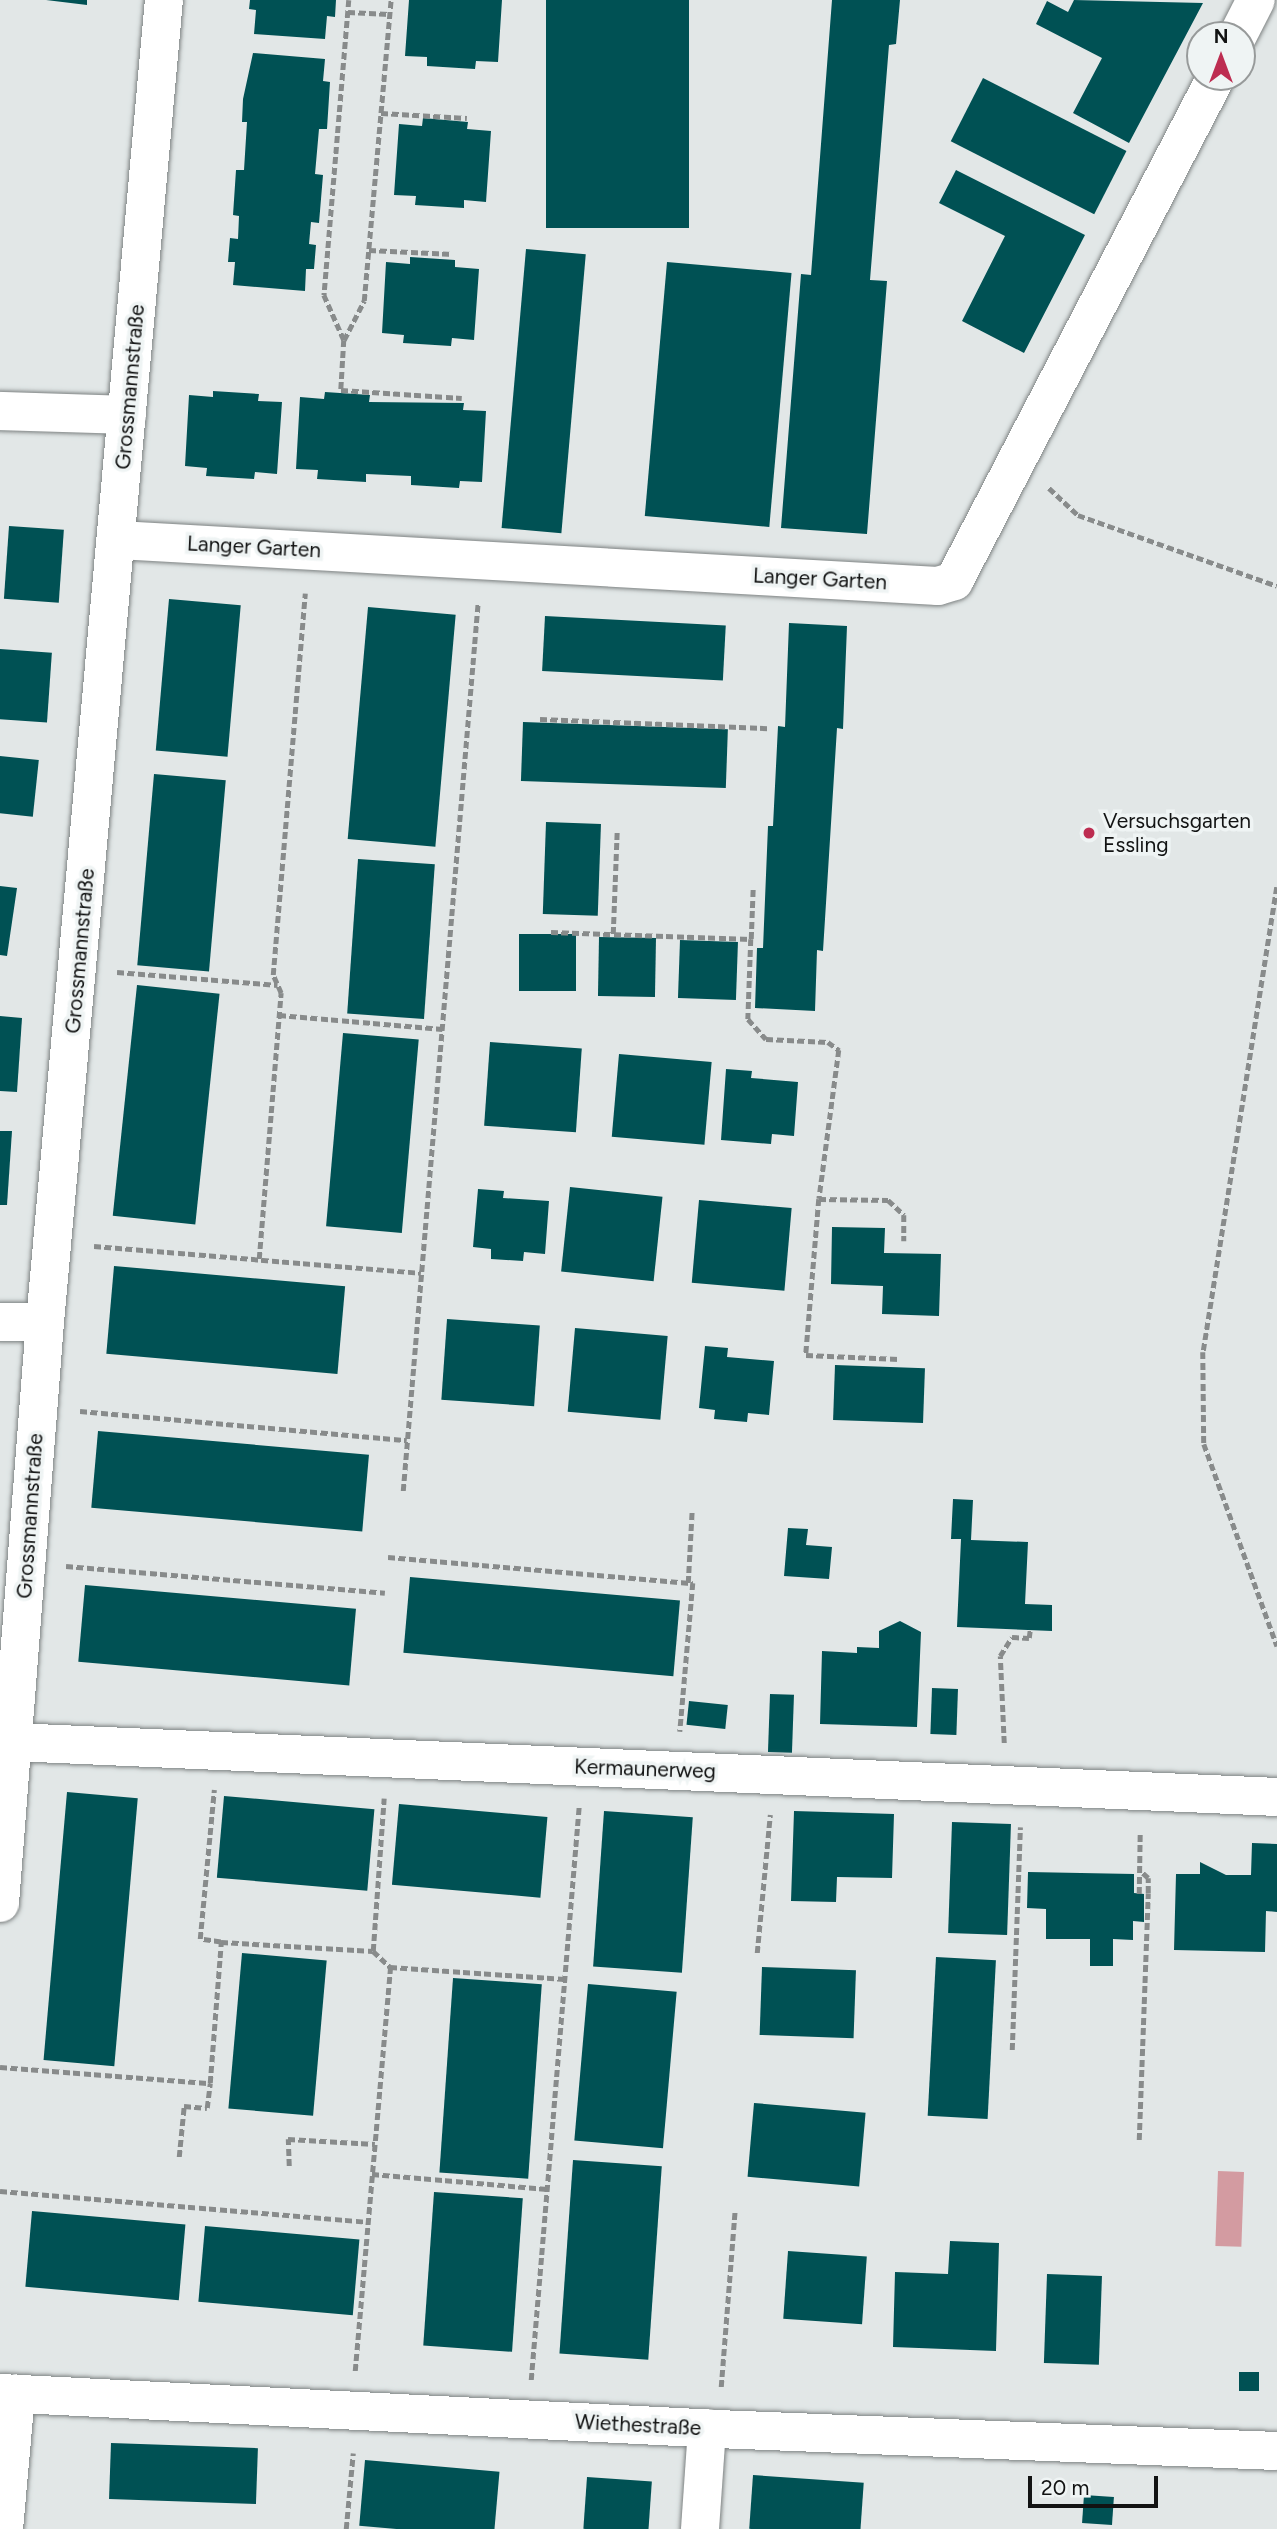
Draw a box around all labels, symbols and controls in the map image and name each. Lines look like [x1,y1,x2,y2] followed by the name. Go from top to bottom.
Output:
[1186,21,1256,91] north arrow
[1214,25,1228,48] text: N
[110,303,150,471] street label: Grossmannstraße
[186,531,322,563] street label: Langer Garten
[752,563,888,595] street label: Langer Garten
[1103,808,1251,858] place label: Versuchsgarten Essling
[1081,825,1097,841] marker: Versuchsgarten Essling
[60,867,100,1035] street label: Grossmannstraße
[12,1432,48,1600] street label: Grossmannstraße
[574,1754,716,1784] street label: Kermaunerweg
[574,2409,702,2441] street label: Wiethestraße
[1032,2462,1162,2506] scale bar
[1041,2475,1089,2500] text: 20 m

